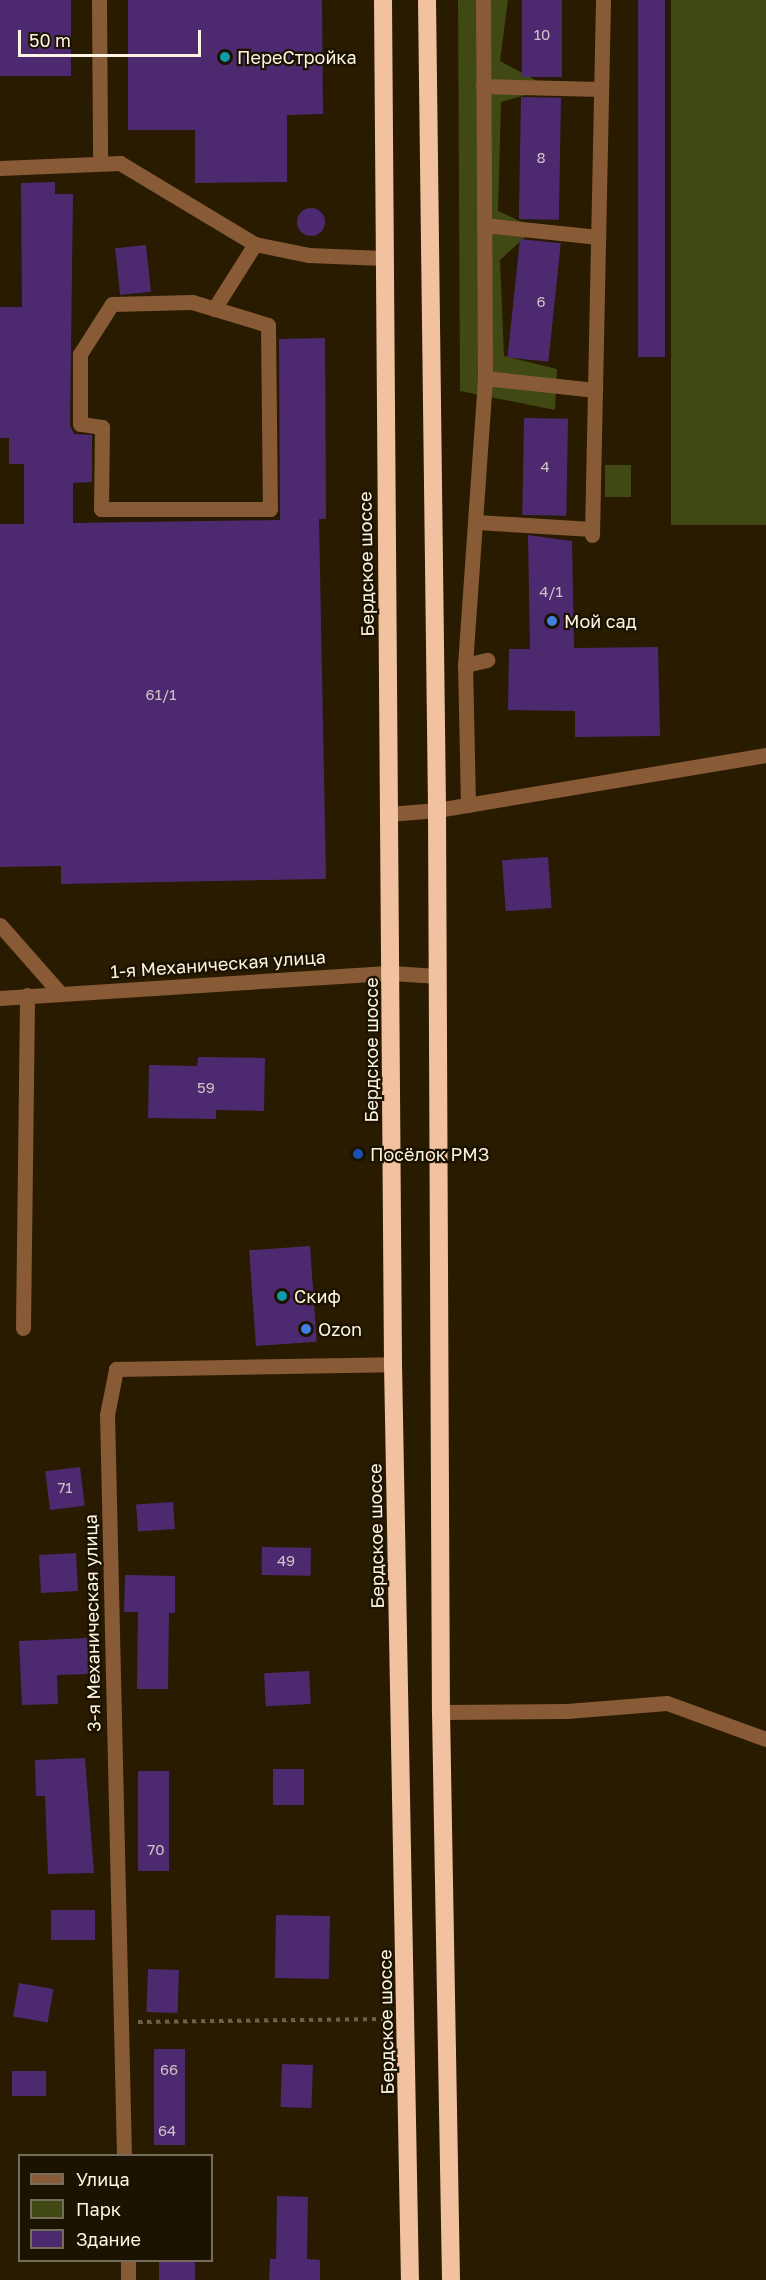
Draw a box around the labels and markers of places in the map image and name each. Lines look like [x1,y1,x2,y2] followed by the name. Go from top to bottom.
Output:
[237,46,357,68] place label: ПереСтройка
[218,50,232,64] marker: ПереСтройка
[564,610,637,632] place label: Мой сад
[545,614,559,628] marker: Мой сад
[370,1143,489,1165] place label: Посёлок РМЗ
[351,1147,365,1161] marker: Посёлок РМЗ
[294,1285,341,1307] place label: Скиф
[275,1289,289,1303] marker: Скиф
[318,1318,362,1340] place label: Ozon
[299,1322,313,1336] marker: Ozon

